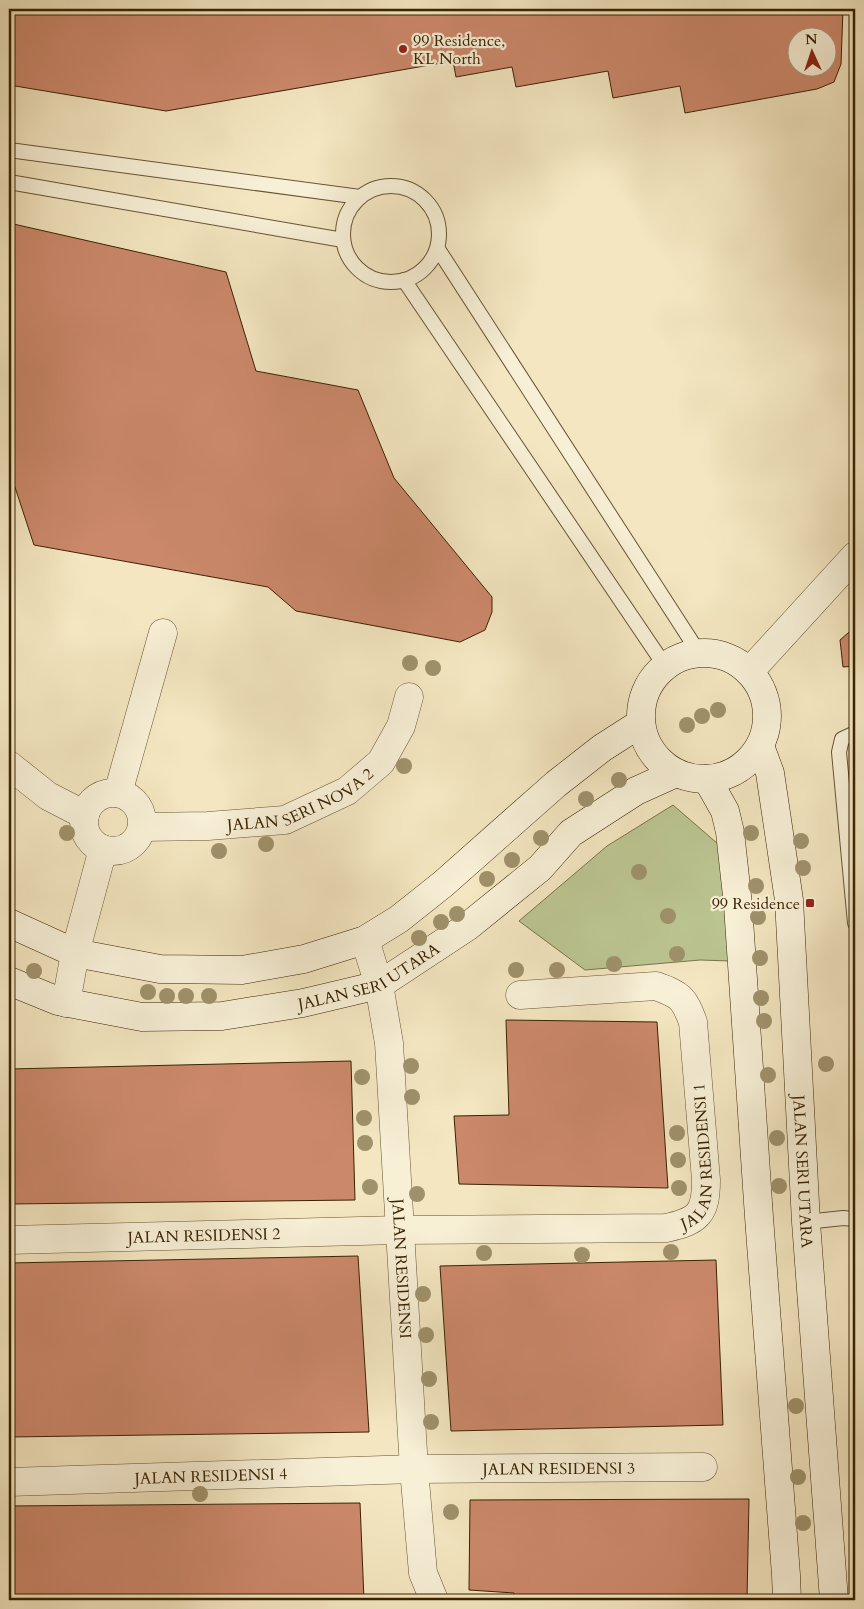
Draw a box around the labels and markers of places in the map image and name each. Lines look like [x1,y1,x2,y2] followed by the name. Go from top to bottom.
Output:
[413,30,505,70] place label: 99 Residence, KL North
[397,43,409,55] marker: 99 Residence, KL North
[712,893,800,915] place label: 99 Residence
[804,897,816,909] marker: 99 Residence

